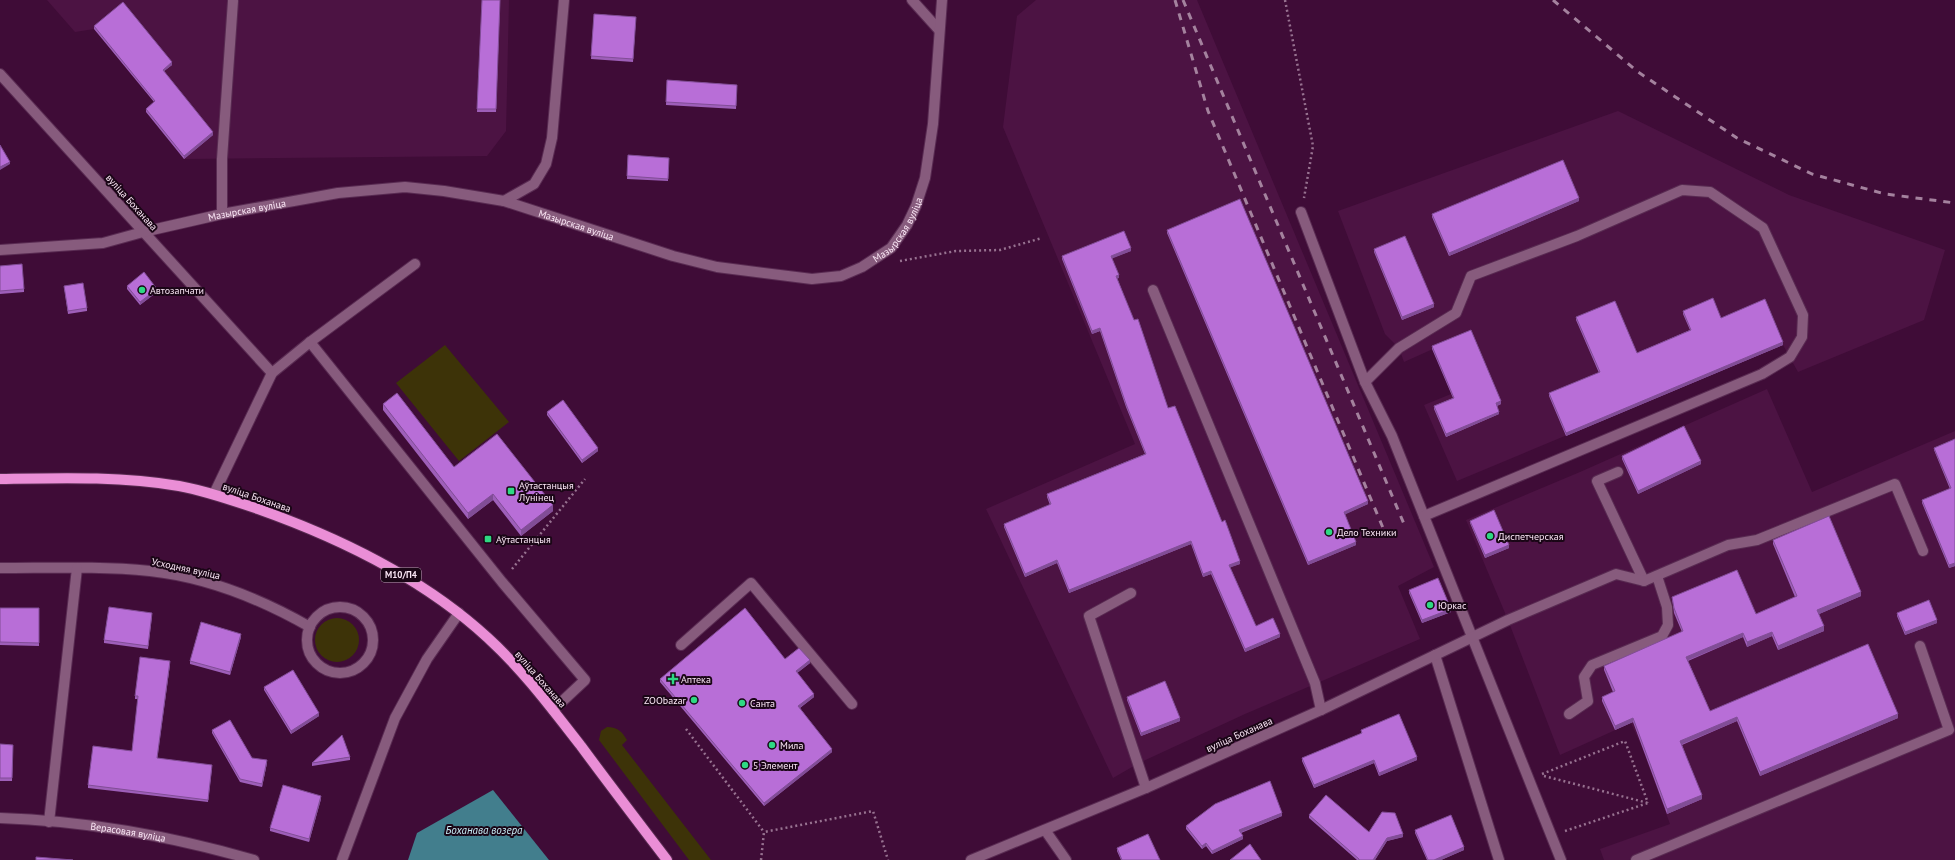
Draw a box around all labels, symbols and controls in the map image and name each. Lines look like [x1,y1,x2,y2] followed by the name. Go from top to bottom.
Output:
[103,171,160,233] street label: вуліца Боханава
[870,196,925,265] street label: Мазырская вуліца
[207,197,287,224] street label: Мазырская вуліца
[537,207,616,243] street label: Мазырская вуліца
[150,284,204,297] place label: Автозапчати
[137,285,147,295] marker: Автозапчати
[518,479,574,504] place label: Аўтастанцыя Лунінец
[221,480,293,515] street label: вуліца Боханава
[506,486,516,496] marker: Аўтастанцыя Лунінец
[1337,526,1396,539] place label: Дело Техники
[1324,527,1334,537] marker: Дело Техники
[1498,530,1564,543] place label: Диспетчерская
[1485,531,1495,541] marker: Диспетчерская
[496,533,551,546] place label: Аўтастанцыя
[483,534,493,544] marker: Аўтастанцыя
[150,555,222,582] street label: Усходняя вуліца
[381,568,421,582] road number: М10/П4
[1438,599,1467,612] place label: Юркас
[1425,600,1435,610] marker: Юркас
[512,648,569,711] street label: вуліца Боханава
[681,673,711,686] place label: Аптека
[668,674,678,684] marker: Аптека
[644,694,687,707] place label: ZOObazar
[689,695,699,705] marker: ZOObazar
[750,697,775,710] place label: Санта
[737,698,747,708] marker: Санта
[1204,714,1274,755] street label: вуліца Боханава
[780,739,803,752] place label: Мила
[767,740,777,750] marker: Мила
[753,759,798,772] place label: 5 Элемент
[740,760,750,770] marker: 5 Элемент
[90,820,167,845] street label: Верасовая вуліца
[446,823,523,837] water label: Боханава возера

